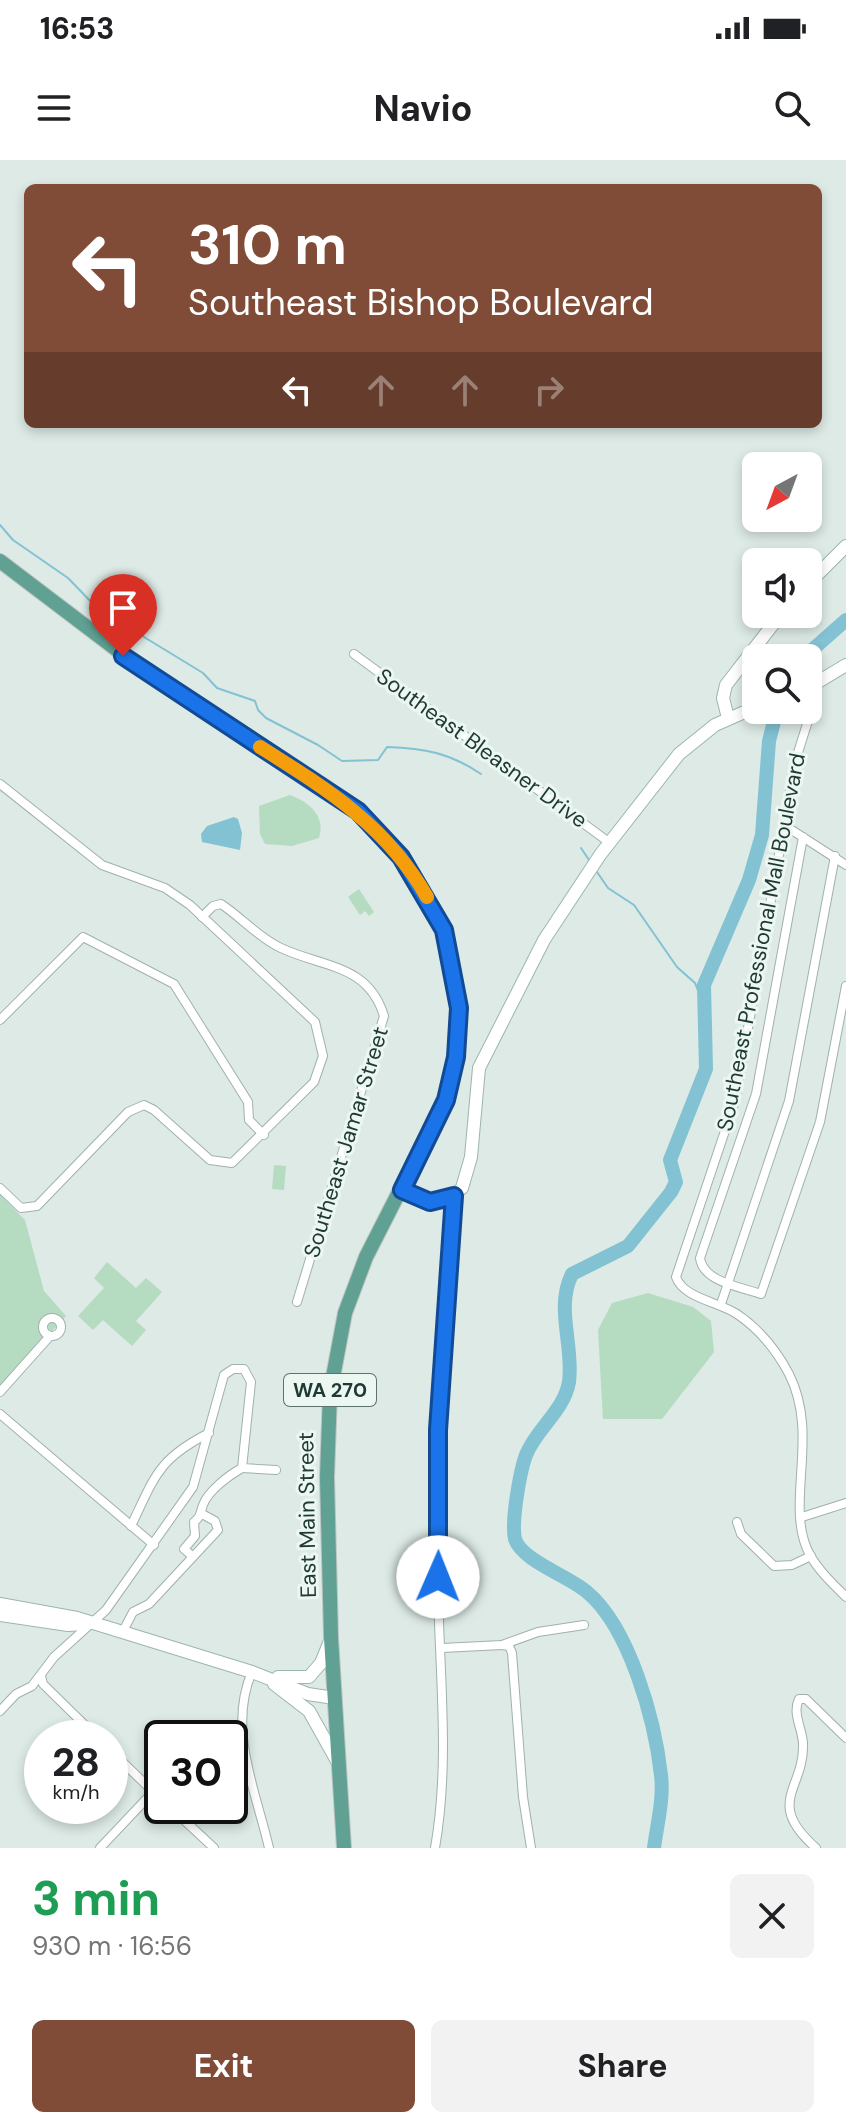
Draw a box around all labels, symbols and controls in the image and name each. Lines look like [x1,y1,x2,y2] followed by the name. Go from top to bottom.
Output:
[40,9,114,48] text: 16:53
[374,85,472,132] text: Navio
[32,86,76,130] icon: menu
[770,86,814,130] icon: search
[188,208,347,281] text: 310 m
[56,216,160,320] icon: left
[188,279,654,326] text: Southeast Bishop Boulevard
[275,368,319,412] icon: left
[359,368,403,412] icon: ahead
[443,368,487,412] icon: ahead
[527,368,571,412] icon: right
[742,452,822,532] north arrow
[742,452,822,724] map controls
[742,548,822,628] button: sound
[89,574,157,656] pin
[101,586,145,630] icon: arrive
[742,644,822,724] button: search
[371,662,593,834] street label: Southeast Bleasner Drive
[710,750,812,1134] street label: Southeast Professional Mall Boulevard
[297,1023,395,1261] street label: Southeast Jamar Street
[284,1374,376,1406] road number: WA 270
[291,1432,323,1598] street label: East Main Street
[396,1535,480,1619] position arrow
[144,1720,248,1824] speed limit sign: 30
[52,1736,100,1788] text: 28
[52,1779,100,1805] text: km/h
[32,1867,160,1930] text: 3 min
[730,1874,814,1958] button: close
[32,1929,192,1963] text: 930 m · 16:56
[32,2020,415,2112] button: Exit
[431,2020,814,2112] button: Share

